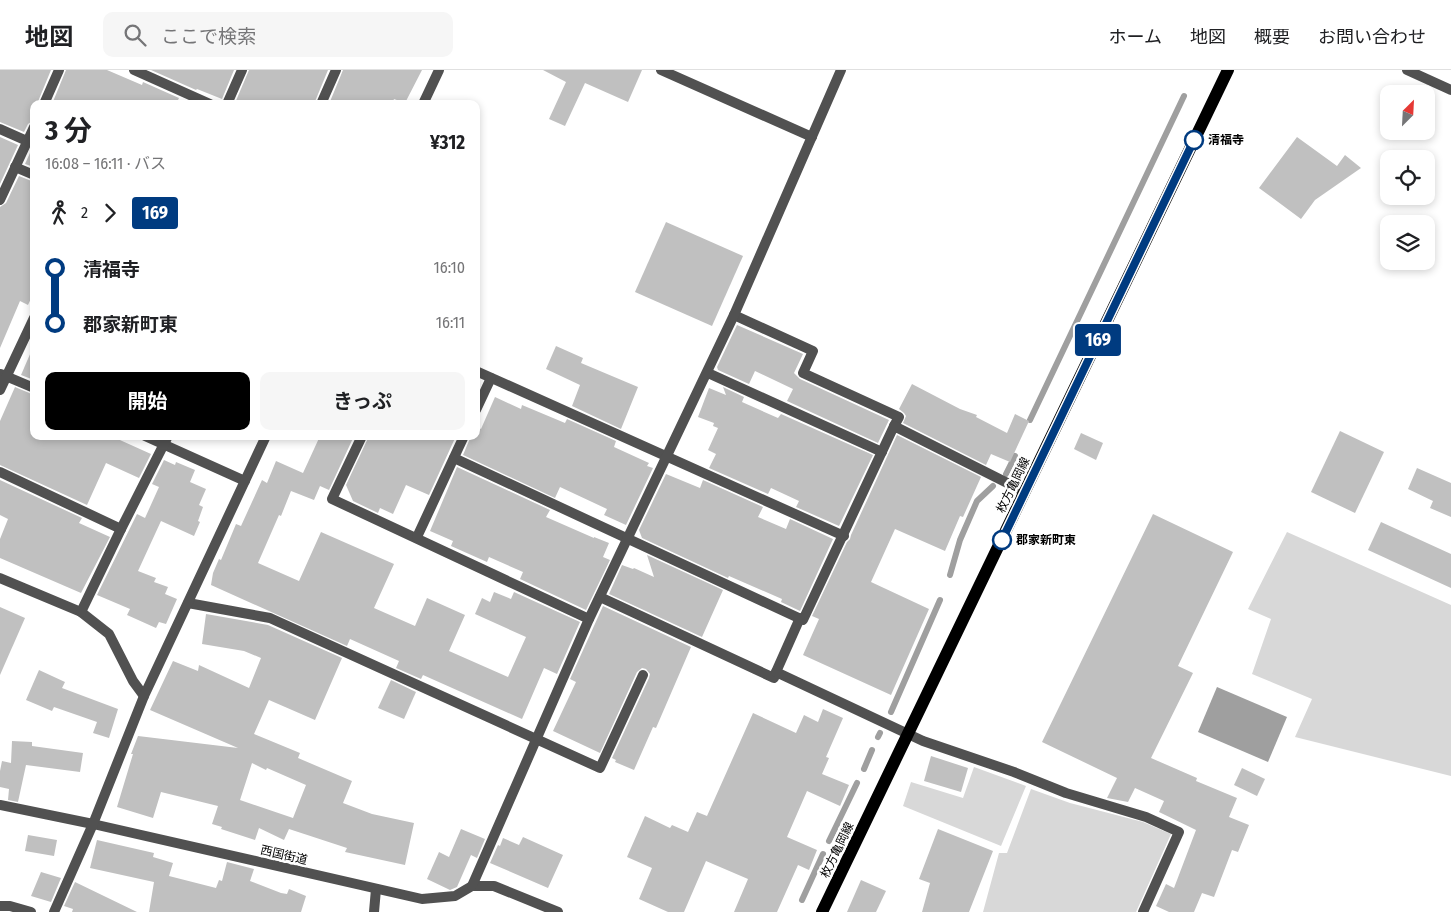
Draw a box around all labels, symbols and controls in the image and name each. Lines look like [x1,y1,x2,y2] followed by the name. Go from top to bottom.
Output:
[103,12,453,57] search box
[121,21,149,49] icon: search
[25,23,73,51] text: 地図
[161,25,256,48] text: ここで検索
[1109,26,1162,48] text: ホーム
[1190,26,1226,48] text: 地図
[1254,26,1290,48] text: 概要
[1318,26,1426,48] text: お問い合わせ
[1380,85,1435,140] north arrow
[1380,85,1435,270] map controls
[45,114,92,147] text: 3 分
[1184,130,1204,150] marker: 清福寺
[430,131,465,154] text: ¥312
[1208,133,1244,147] place label: 清福寺
[1380,150,1435,205] button: locate
[45,154,166,173] text: 16:08 – 16:11 · バス
[45,199,73,227] icon: walk
[96,199,124,227] icon: forward
[142,202,168,224] text: 169
[81,203,88,222] text: 2
[1380,215,1435,270] button: layers
[83,258,140,281] text: 清福寺
[434,258,465,277] text: 16:10
[83,313,178,336] text: 郡家新町東
[436,313,465,332] text: 16:11
[1069,324,1127,356] line badge: 169
[1085,329,1111,351] text: 169
[45,372,250,430] button: 開始
[260,372,465,430] button: きっぷ
[994,455,1032,515] street label: 枚方亀岡線
[992,530,1012,550] marker: 郡家新町東
[1016,533,1076,547] place label: 郡家新町東
[818,820,856,880] street label: 枚方亀岡線
[259,843,309,867] street label: 西国街道

